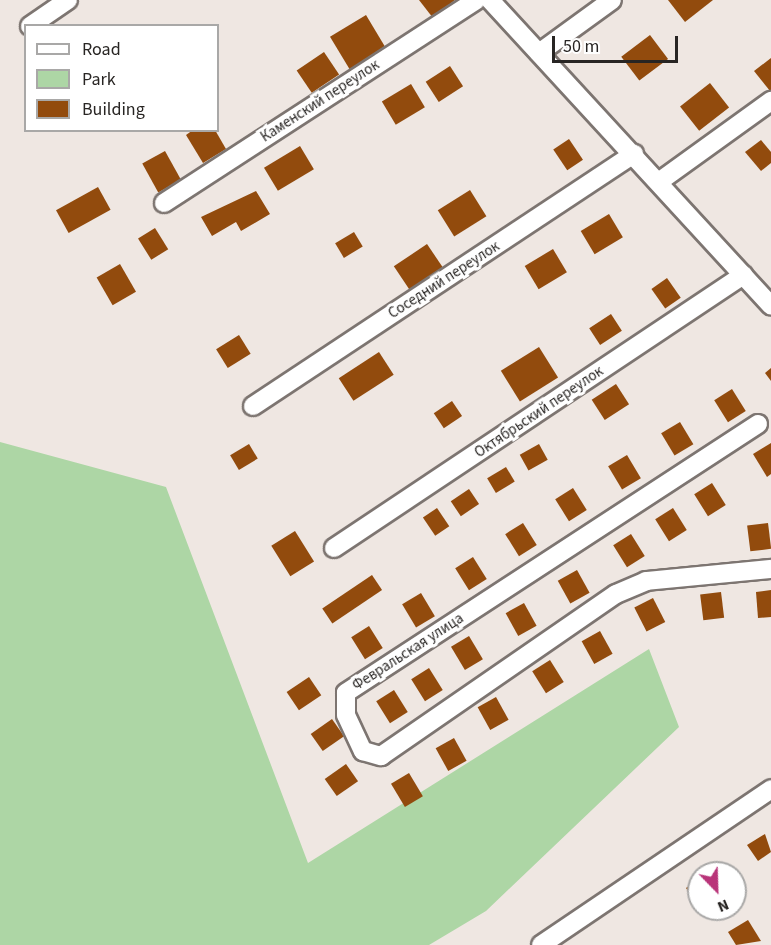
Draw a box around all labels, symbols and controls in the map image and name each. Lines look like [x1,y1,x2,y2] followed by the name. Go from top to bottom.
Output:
[24,24,219,132] legend
[555,24,681,62] scale bar
[563,34,599,59] text: 50 m
[82,37,121,62] text: Road
[257,56,383,146] street label: Каменский переулок
[82,67,116,92] text: Park
[82,97,145,122] text: Building
[385,237,503,323] street label: Соседний переулок
[471,362,607,462] street label: Октябрьский переулок
[349,609,467,695] street label: Февральская улица
[687,861,747,921] north arrow
[714,894,732,918] text: N

